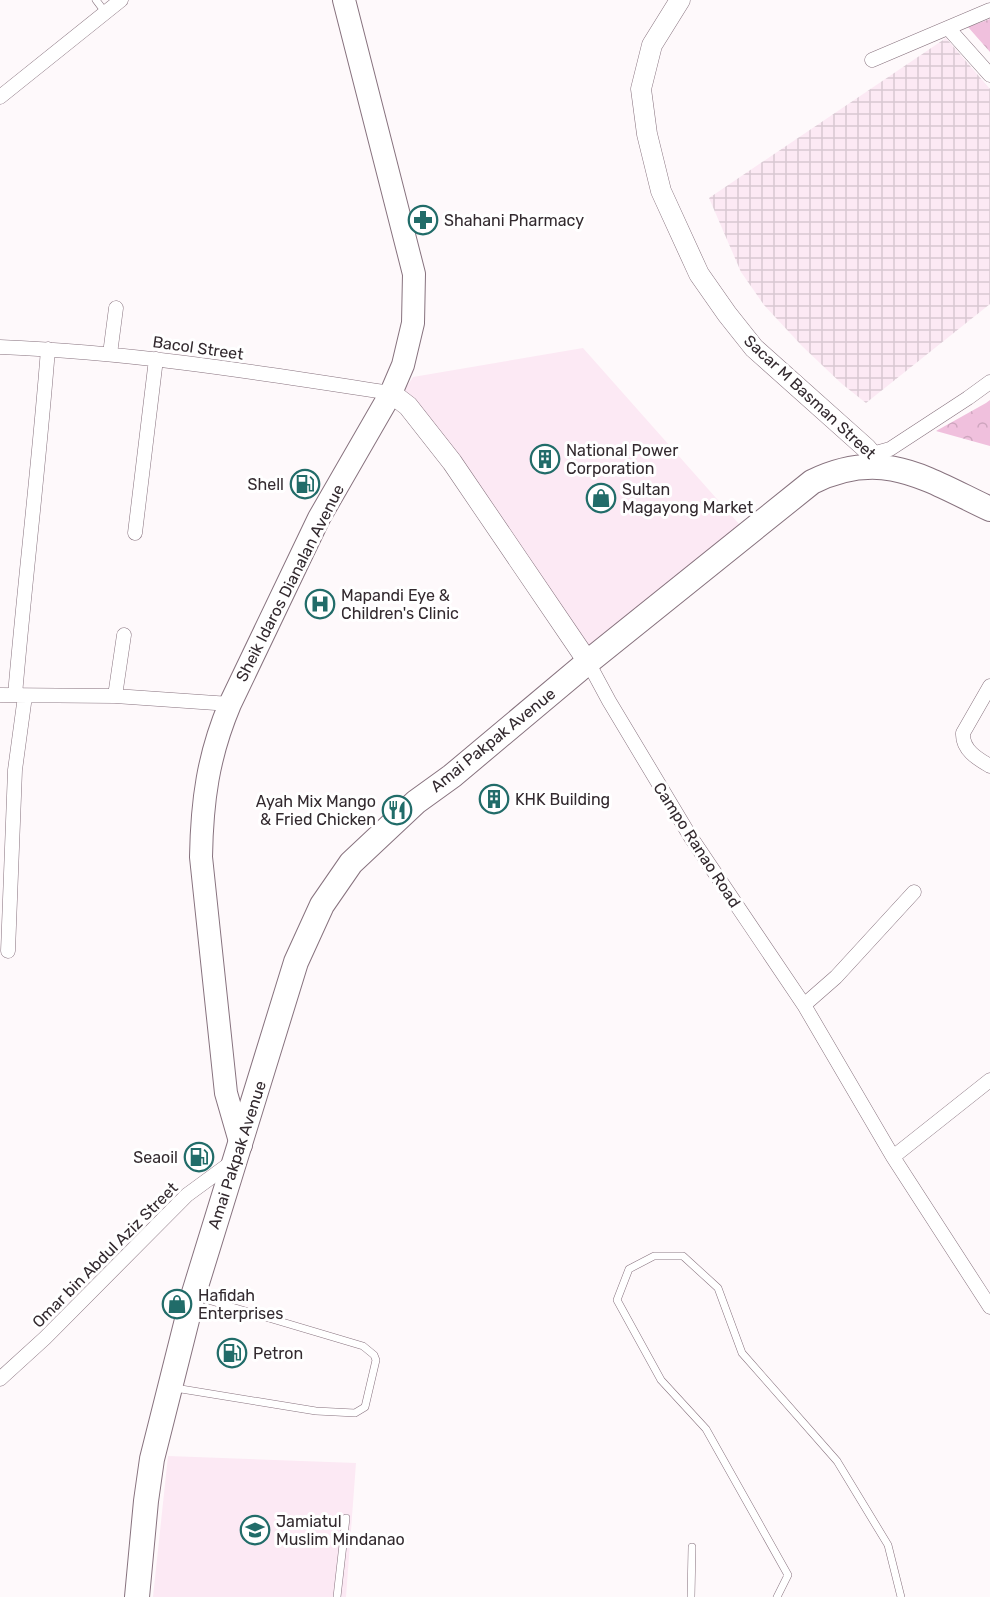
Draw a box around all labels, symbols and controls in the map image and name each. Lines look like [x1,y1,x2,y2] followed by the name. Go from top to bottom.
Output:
[407,204,439,236] pharmacy icon: Shahani Pharmacy
[444,211,584,230] place label: Shahani Pharmacy
[740,331,880,463] street label: Sacar M Basman Street
[151,332,245,364] street label: Bacol Street
[566,441,678,478] place label: National Power Corporation
[529,443,561,475] building icon: National Power Corporation
[289,468,321,500] fuel station icon: Shell
[248,475,284,494] place label: Shell
[622,480,753,517] place label: Sultan Magayong Market
[232,481,348,685] street label: Sheik Idaros Dianalan Avenue
[585,482,617,514] shop icon: Sultan Magayong Market
[341,586,459,623] place label: Mapandi Eye & Children's Clinic
[304,588,336,620] hospital icon: Mapandi Eye & Children's Clinic
[427,684,559,796] street label: Amai Pakpak Avenue
[649,779,745,911] street label: Campo Ranao Road
[478,783,510,815] building icon: KHK Building
[515,790,610,809] place label: KHK Building
[256,792,376,829] place label: Ayah Mix Mango & Fried Chicken
[381,794,413,826] restaurant icon: Ayah Mix Mango & Fried Chicken
[204,1078,270,1232] street label: Amai Pakpak Avenue
[183,1141,215,1173] fuel station icon: Seaoil
[133,1148,178,1167] place label: Seaoil
[28,1178,182,1332] street label: Omar bin Abdul Aziz Street
[198,1286,283,1323] place label: Hafidah Enterprises
[161,1288,193,1320] shop icon: Hafidah Enterprises
[216,1337,248,1369] fuel station icon: Petron
[253,1344,303,1363] place label: Petron
[276,1512,405,1549] place label: Jamiatul Muslim Mindanao
[239,1514,271,1546] school or university icon: Jamiatul Muslim Mindanao

